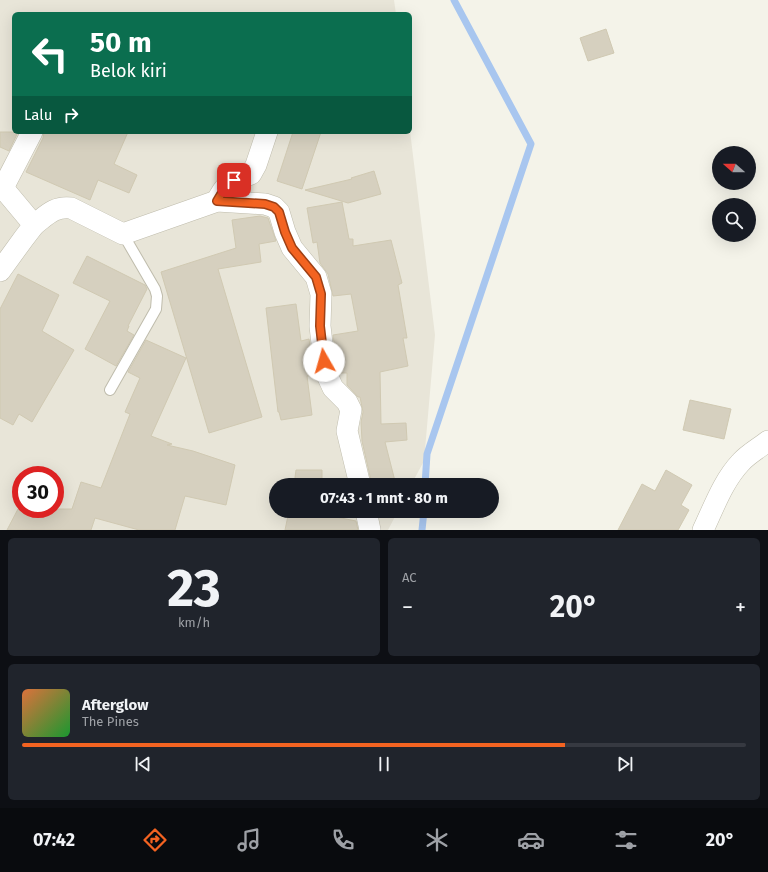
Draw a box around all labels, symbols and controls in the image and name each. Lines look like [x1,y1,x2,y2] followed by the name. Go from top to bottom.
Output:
[90,26,152,59] text: 50 m
[24,28,76,80] icon: left
[90,60,167,82] text: Belok kiri
[60,104,82,126] icon: right
[24,106,52,124] text: Lalu
[712,146,756,190] north arrow
[712,146,756,242] map controls
[217,163,251,197] pin
[223,169,245,191] icon: arrive
[712,198,756,242] button: search
[303,340,345,382] position arrow
[12,466,64,518] speed limit sign: 30
[320,489,448,507] text: 07:43 · 1 mnt · 80 m
[167,557,221,620] text: 23
[402,570,417,585] text: AC
[550,589,598,625] text: 20°
[402,594,413,621] text: −
[735,594,746,621] text: +
[178,615,210,630] text: km/h
[82,696,148,714] text: Afterglow
[82,714,139,729] text: The Pines
[132,753,154,775] icon: previous
[373,753,395,775] icon: pause
[614,753,636,775] icon: next
[141,826,169,854] icon: directions
[235,826,263,854] icon: music
[329,826,357,854] icon: phone
[423,826,451,854] icon: climate
[517,826,545,854] icon: car
[612,826,640,854] icon: filters
[33,829,75,851] text: 07:42
[706,829,735,851] text: 20°

